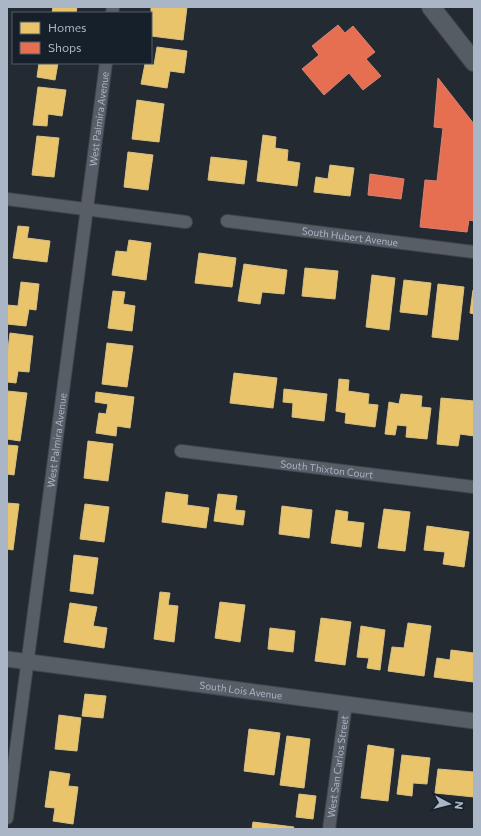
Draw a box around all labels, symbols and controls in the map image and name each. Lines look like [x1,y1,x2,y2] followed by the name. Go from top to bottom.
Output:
[12,12,152,64] legend
[48,20,86,34] text: Homes
[48,40,82,54] text: Shops
[87,71,111,167] street label: West Palmira Avenue
[301,224,399,248] street label: South Hubert Avenue
[44,392,69,488] street label: West Palmira Avenue
[280,457,374,481] street label: South Thixton Court
[199,679,283,701] street label: South Lois Avenue
[325,715,350,819] street label: West San Carlos Street
[429,784,469,824] north arrow
[452,800,466,810] text: N

